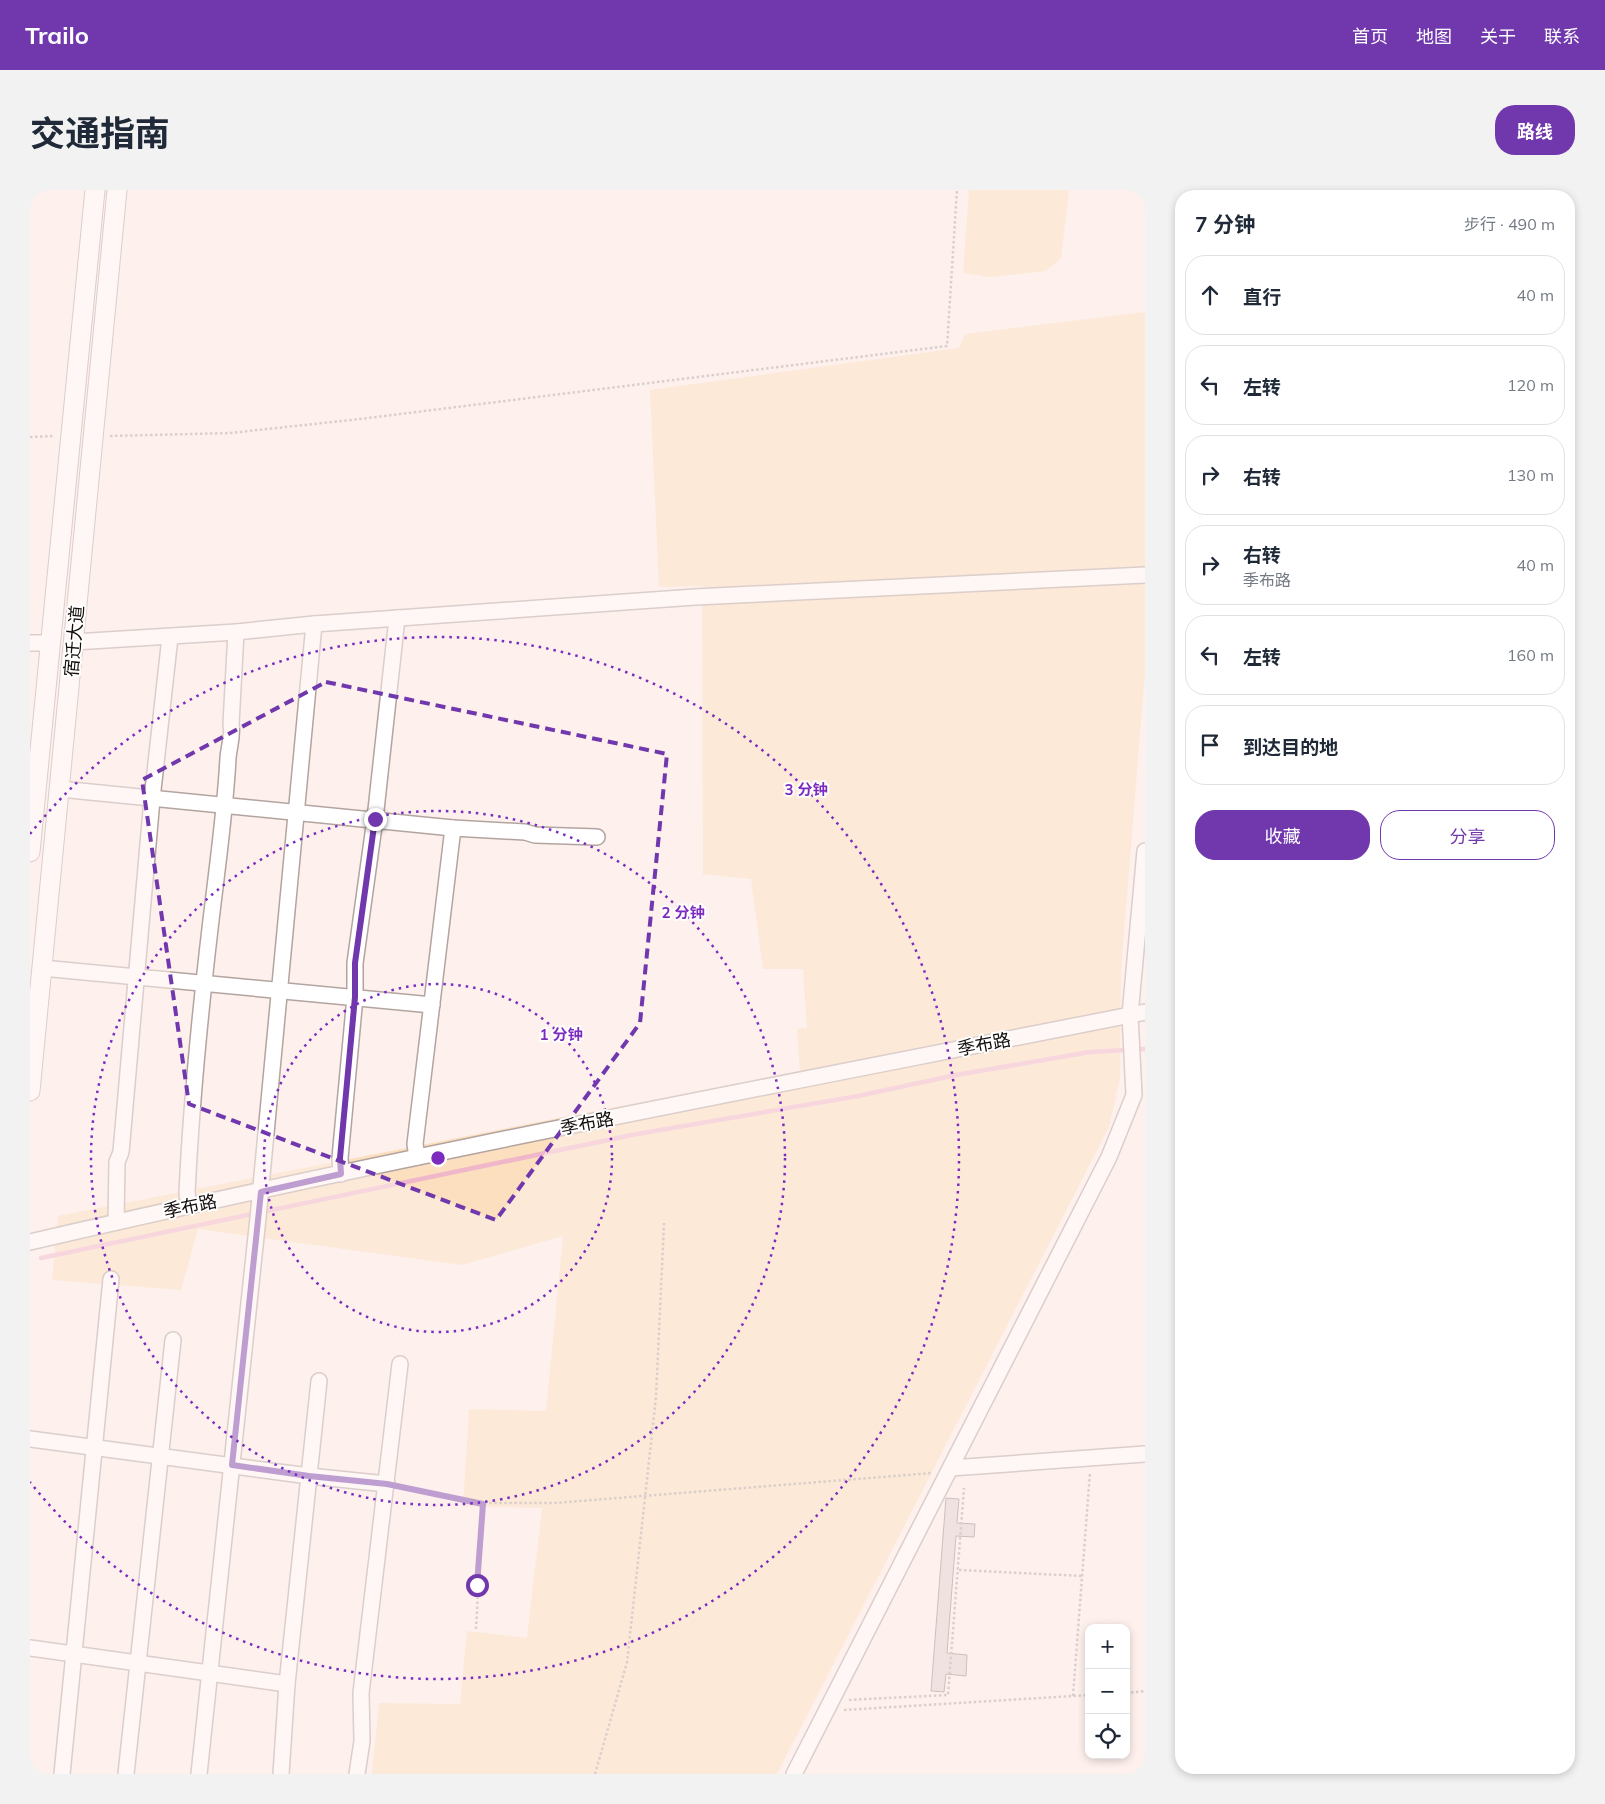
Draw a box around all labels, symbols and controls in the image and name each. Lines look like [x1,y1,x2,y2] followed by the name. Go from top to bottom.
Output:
[25,20,89,50] text: Trailo
[1352,25,1388,48] text: 首页
[1416,25,1452,48] text: 地图
[1480,25,1516,48] text: 关于
[1544,25,1580,48] text: 联系
[1495,105,1575,155] button: 路线
[30,111,170,155] text: 交通指南
[1195,211,1255,237] text: 7 分钟
[1464,214,1555,234] text: 步行 · 490 m
[1196,281,1224,309] icon: ahead
[1243,285,1281,309] text: 直行
[1517,285,1554,305] text: 40 m
[1196,371,1224,399] icon: left
[1243,375,1281,399] text: 左转
[1507,375,1554,395] text: 120 m
[1196,461,1224,489] icon: right
[1243,465,1281,489] text: 右转
[1507,465,1554,485] text: 130 m
[1243,543,1281,567] text: 右转
[1196,551,1224,579] icon: right
[1517,555,1554,575] text: 40 m
[1243,570,1291,590] text: 季布路
[59,604,89,678] street label: 宿迁大道
[1196,641,1224,669] icon: left
[1243,645,1281,669] text: 左转
[1507,645,1554,665] text: 160 m
[1196,731,1224,759] icon: arrive
[1243,735,1338,759] text: 到达目的地
[784,780,828,799] text: 3 分钟
[364,808,387,831] route end
[1195,810,1370,860] button: 收藏
[1380,810,1555,860] button: 分享
[661,903,705,922] text: 2 分钟
[539,1025,583,1044] text: 1 分钟
[955,1028,1013,1060] street label: 季布路
[558,1107,616,1139] street label: 季布路
[429,1149,447,1167] centre of rings
[161,1189,219,1223] street label: 季布路
[466,1574,489,1597] route start
[1085,1624,1130,1759] map controls
[1085,1624,1130,1669] button: +
[1085,1669,1130,1714] button: −
[1085,1714,1130,1759] button: locate

